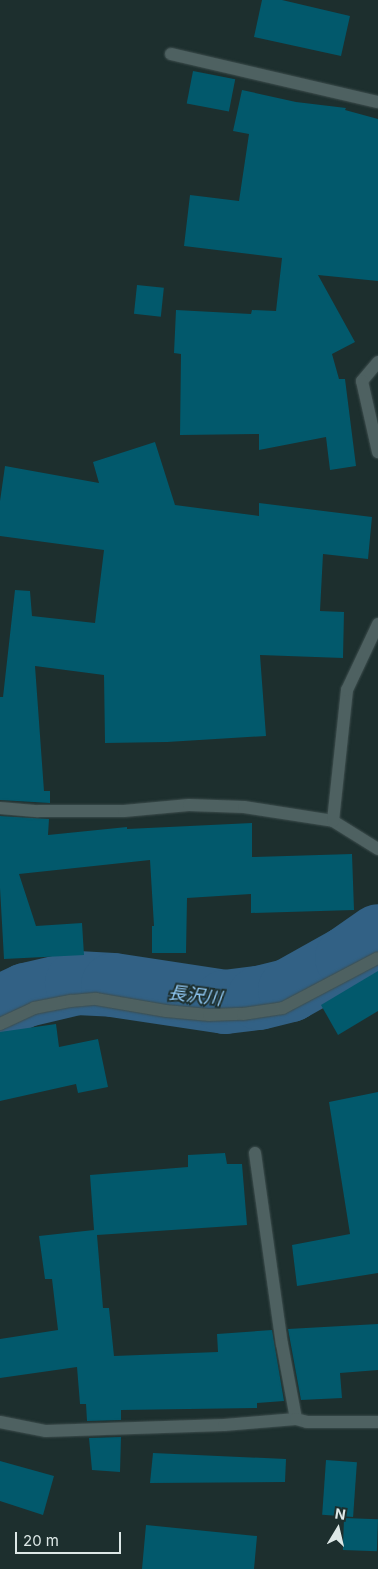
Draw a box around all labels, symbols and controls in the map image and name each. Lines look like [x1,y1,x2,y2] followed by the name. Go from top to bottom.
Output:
[167,982,223,1010] water label: 長沢川
[313,1504,363,1554] north arrow
[334,1504,347,1523] text: N
[18,1522,124,1554] scale bar
[23,1531,59,1550] text: 20 m

